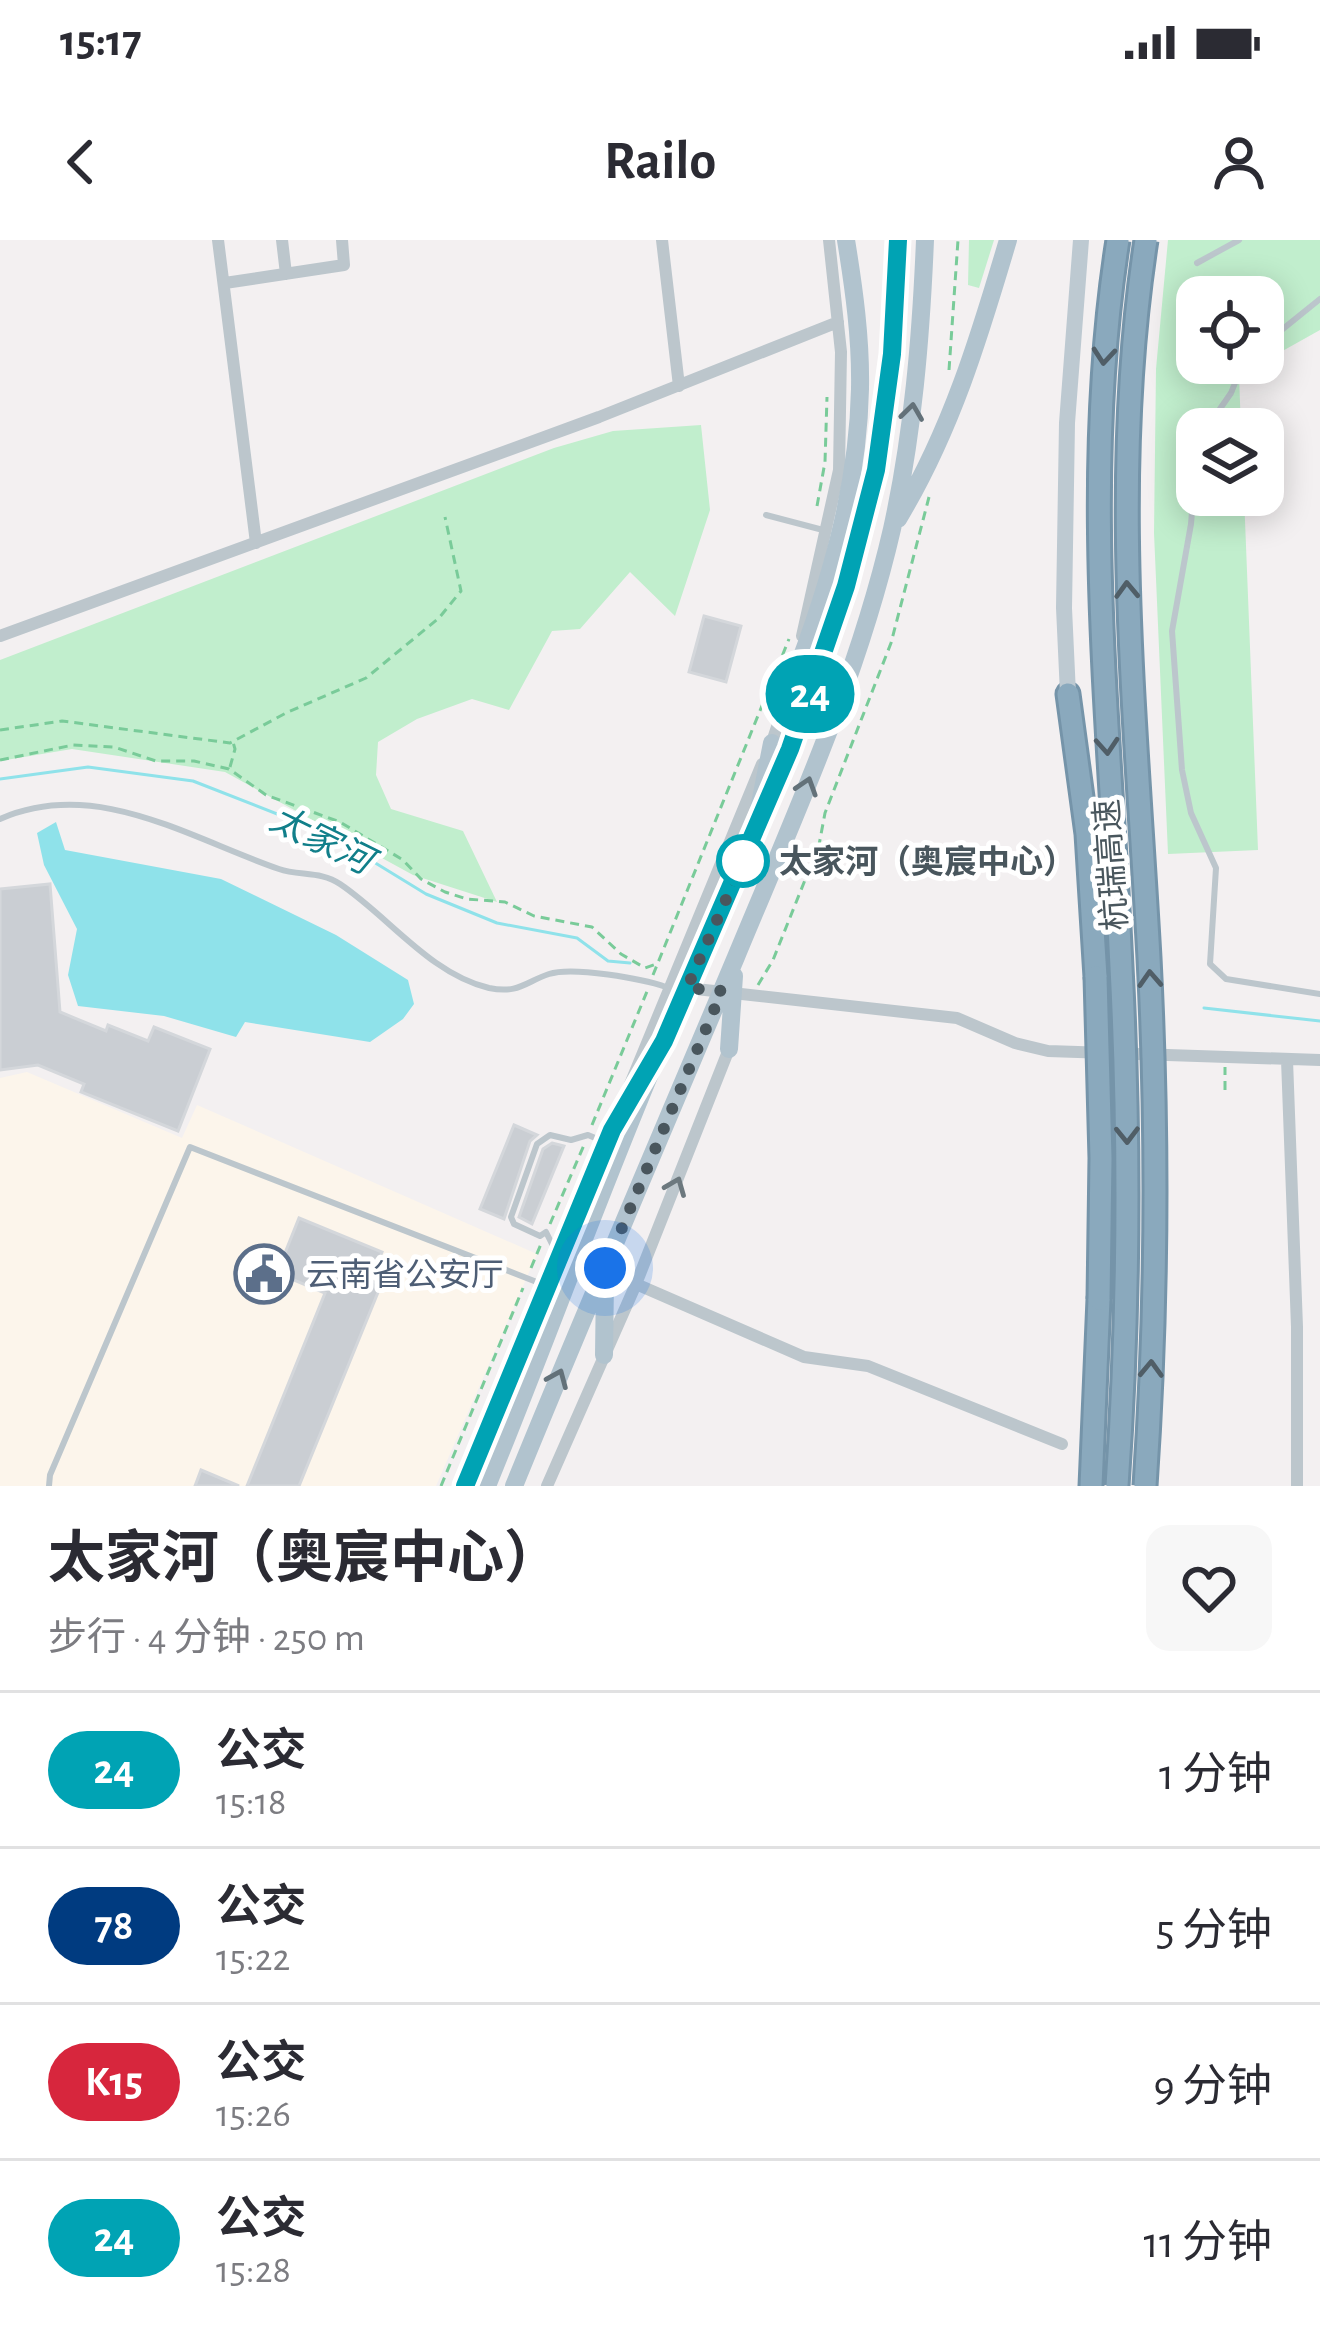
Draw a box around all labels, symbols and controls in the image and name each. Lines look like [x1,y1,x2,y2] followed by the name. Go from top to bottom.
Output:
[60,19,142,64] text: 15:17
[48,129,114,195] icon: back
[1206,129,1272,195] icon: person
[604,135,716,189] text: Railo
[1176,276,1284,516] map controls
[1176,276,1284,384] button: locate
[1092,347,1117,366] one-way arrow
[898,402,924,422] one-way arrow
[1176,408,1284,516] button: layers
[1115,580,1141,599] one-way arrow
[756,655,864,733] line badge: 24
[790,673,830,715] text: 24
[1094,737,1120,756] one-way arrow
[792,776,817,797] one-way arrow
[1088,798,1134,932] street label: 杭瑞高速
[265,799,384,883] water label: 太家河
[718,836,768,886] marker: 太家河（奥宸中心）
[779,844,1076,880] place label: 太家河（奥宸中心）
[1137,969,1163,988] one-way arrow
[1113,1126,1139,1145] one-way arrow
[662,1176,686,1197] one-way arrow
[575,1238,635,1298] your location
[233,1243,295,1305] public building icon: 云南省公安厅
[306,1258,504,1293] place label: 云南省公安厅
[1138,1359,1164,1378] one-way arrow
[544,1368,568,1389] one-way arrow
[1146,1525,1272,1651] button: heart
[48,1531,561,1588] text: 太家河（奥宸中心）
[48,1619,365,1658] text: 步行 · 4 分钟 · 250 m
[216,1729,306,1774] text: 公交
[94,1749,134,1791] text: 24
[1159,1753,1272,1798] text: 1 分钟
[216,1783,287,1822] text: 15:18
[216,1885,306,1930] text: 公交
[95,1905,133,1947] text: 78
[1156,1909,1272,1954] text: 5 分钟
[216,1939,290,1978] text: 15:22
[216,2041,306,2086] text: 公交
[85,2061,143,2103] text: K15
[1153,2065,1272,2110] text: 9 分钟
[216,2095,291,2134] text: 15:26
[216,2197,306,2242] text: 公交
[94,2217,134,2259] text: 24
[1144,2221,1272,2266] text: 11 分钟
[216,2251,291,2290] text: 15:28

